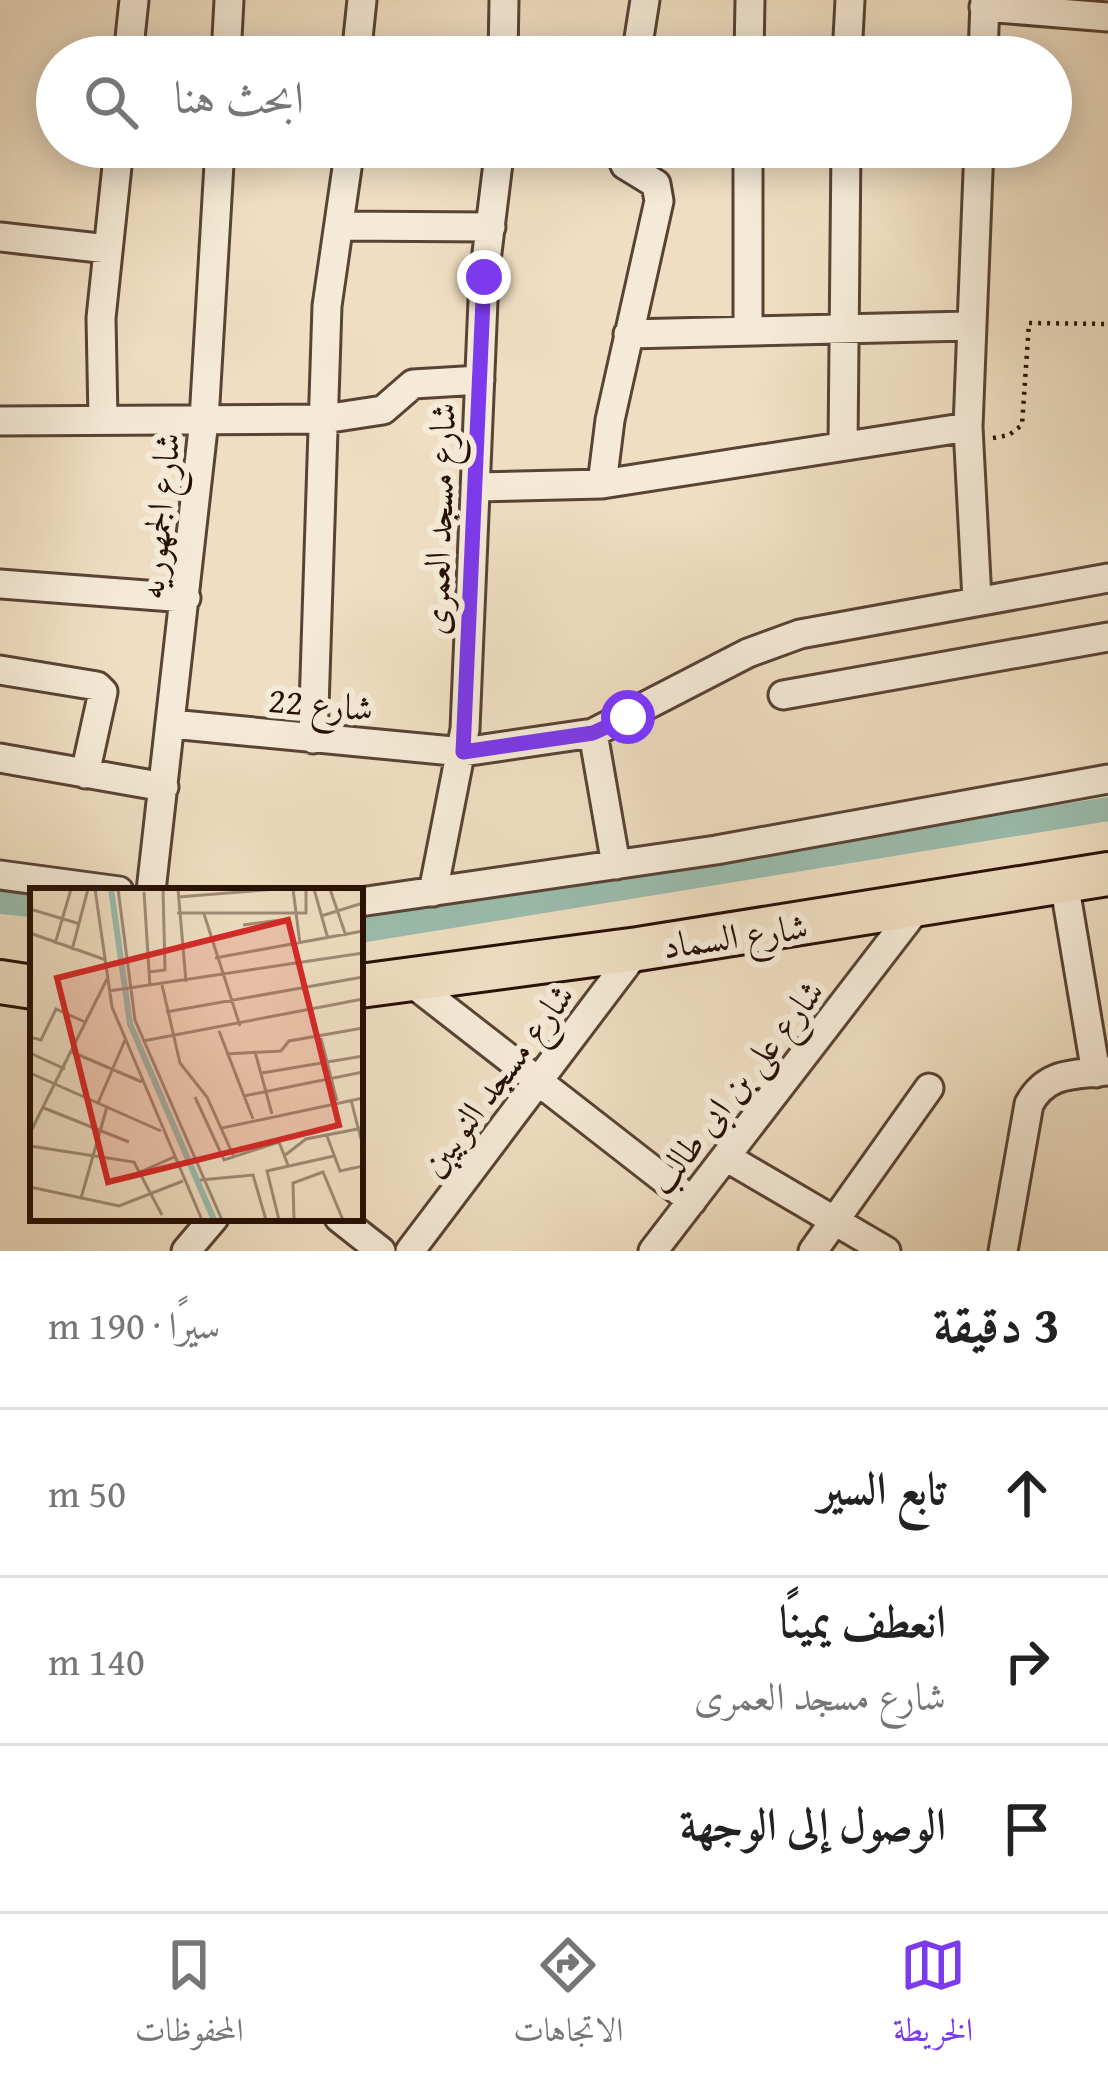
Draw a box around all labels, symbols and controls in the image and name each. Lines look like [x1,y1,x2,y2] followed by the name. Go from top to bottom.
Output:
[36,36,1072,168] search box
[174,64,304,129] text: ابحث هنا
[78,69,144,135] icon: search
[457,250,511,304] route end
[407,402,474,636] street label: شارع مسجد العمرى
[123,430,198,602] street label: شارع الجمهوريه
[266,672,376,739] street label: شارع 22
[601,690,655,744] route start
[30,888,363,1221] inset map
[659,899,812,976] street label: شارع السماد
[634,967,840,1208] street label: شارع على بن ابى طالب
[406,971,590,1190] street label: شارع مسجد النوبيين
[933,1286,1060,1361] text: 3 دقيقة
[48,1296,220,1353] text: سيرًا · 190 m
[819,1455,946,1520] text: تابع السير
[994,1460,1060,1526] icon: ahead
[48,1464,126,1521] text: 50 m
[779,1588,946,1653] text: انعطف يمينًا
[994,1628,1060,1694] icon: right
[48,1632,145,1689] text: 140 m
[694,1667,946,1724] text: شارع مسجد العمرى
[680,1791,946,1856] text: الوصول إلى الوجهة
[994,1796,1060,1862] icon: arrive
[135,1932,244,2062] tab: المحفوظات
[513,1932,623,2062] tab: الاتجاهات
[893,1932,973,2062] tab: الخريطة

